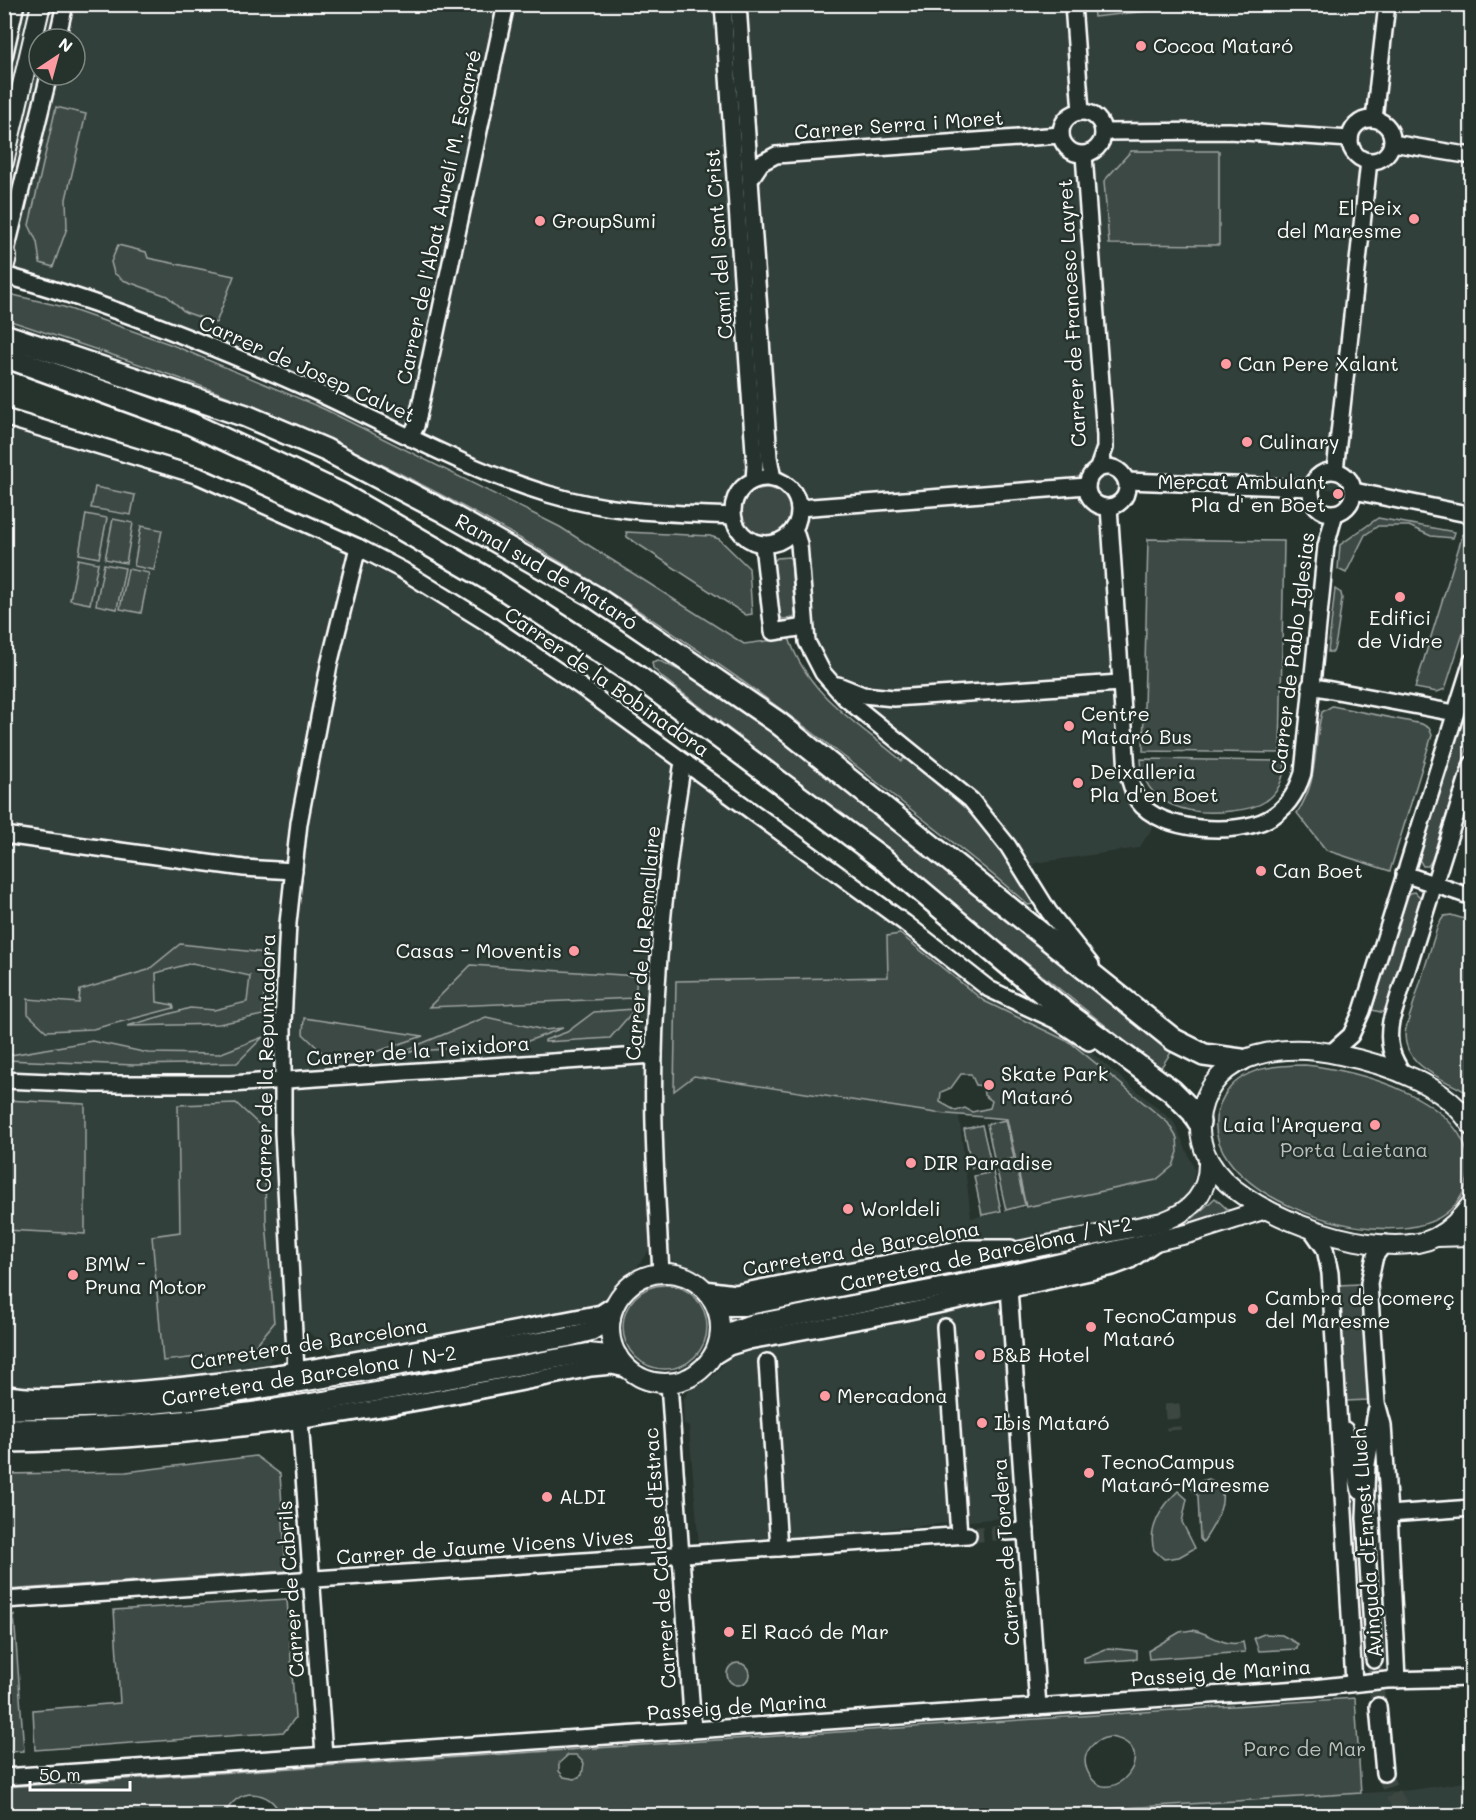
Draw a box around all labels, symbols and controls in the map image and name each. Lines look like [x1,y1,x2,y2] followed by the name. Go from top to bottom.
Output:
[27,27,87,87] north arrow
[55,32,77,57] text: N
[1153,32,1293,58] place label: Cocoa Mataró
[1134,39,1148,53] marker: Cocoa Mataró
[390,47,486,387] street label: Carrer de l'Abat Aurelí M. Escarré
[793,104,1004,144] street label: Carrer Serra i Moret
[698,148,738,340] street label: Camí del Sant Crist
[1051,178,1091,448] street label: Carrer de Francesc Layret
[1277,194,1402,243] place label: El Peix del Maresme
[552,207,656,233] place label: GroupSumi
[1407,212,1421,226] marker: El Peix del Maresme
[533,214,547,228] marker: GroupSumi
[195,309,420,428] street label: Carrer de Josep Calvet
[1238,350,1399,376] place label: Can Pere Xalant
[1219,357,1233,371] marker: Can Pere Xalant
[1259,428,1339,454] place label: Culinary
[1240,435,1254,449] marker: Culinary
[1157,468,1326,517] place label: Mercat Ambulant Pla d' en Boet
[1331,487,1345,501] marker: Mercat Ambulant Pla d' en Boet
[451,507,644,635] street label: Ramal sud de Mataró
[1264,530,1320,775] street label: Carrer de Pablo Iglesias
[1393,590,1407,604] marker: Edifici de Vidre
[500,600,715,762] street label: Carrer de la Bobinadora
[1357,604,1443,653] place label: Edifici de Vidre
[1081,700,1192,749] place label: Centre Mataró Bus
[1062,719,1076,733] marker: Centre Mataró Bus
[1090,758,1219,807] place label: Deixalleria Pla d'en Boet
[1071,776,1085,790] marker: Deixalleria Pla d'en Boet
[619,824,665,1061] street label: Carrer de la Remallaire
[1273,857,1363,883] place label: Can Boet
[1254,864,1268,878] marker: Can Boet
[250,933,280,1193] street label: Carrer de la Repuntadora
[396,937,562,963] place label: Casas - Moventis
[567,944,581,958] marker: Casas - Moventis
[305,1029,531,1071] street label: Carrer de la Teixidora
[1001,1060,1108,1109] place label: Skate Park Mataró
[982,1078,996,1092] marker: Skate Park Mataró
[1223,1111,1363,1137] place label: Laia l'Arquera
[1368,1118,1382,1132] marker: Laia l'Arquera
[1280,1136,1428,1162] park label: Porta Laietana
[923,1149,1053,1175] place label: DIR Paradise
[904,1156,918,1170] marker: DIR Paradise
[860,1195,941,1221] place label: Worldeli
[841,1202,855,1216] marker: Worldeli
[837,1209,1134,1297] street label: Carretera de Barcelona / N-2
[740,1214,981,1282] street label: Carretera de Barcelona
[85,1250,207,1299] place label: BMW - Pruna Motor
[66,1268,80,1282] marker: BMW - Pruna Motor
[1265,1284,1455,1333] place label: Cambra de comerç del Maresme
[1103,1302,1237,1351] place label: TecnoCampus Mataró
[1246,1302,1260,1316] marker: Cambra de comerç del Maresme
[188,1311,430,1375] street label: Carretera de Barcelona
[1084,1320,1098,1334] marker: TecnoCampus Mataró
[160,1339,458,1411] street label: Carretera de Barcelona / N-2
[992,1341,1090,1367] place label: B&B Hotel
[973,1348,987,1362] marker: B&B Hotel
[837,1382,948,1408] place label: Mercadona
[818,1389,832,1403] marker: Mercadona
[994,1409,1109,1435] place label: Ibis Mataró
[975,1416,989,1430] marker: Ibis Mataró
[637,1427,681,1689] street label: Carrer de Caldes d'Estrac
[1345,1427,1387,1659] street label: Avinguda d'Ernest Lluch
[1101,1448,1270,1497] place label: TecnoCampus Mataró-Maresme
[985,1458,1025,1647] street label: Carrer de Tordera
[1082,1466,1096,1480] marker: TecnoCampus Mataró-Maresme
[559,1483,606,1509] place label: ALDI
[540,1490,554,1504] marker: ALDI
[271,1500,309,1679] street label: Carrer de Cabrils
[335,1523,635,1569] street label: Carrer de Jaume Vicens Vives
[741,1618,889,1644] place label: El Racó de Mar
[722,1625,736,1639] marker: El Racó de Mar
[1130,1653,1312,1691] street label: Passeig de Marina
[646,1687,828,1725] street label: Passeig de Marina
[1244,1735,1366,1761] park label: Parc de Mar
[30,1754,130,1792] scale bar
[39,1762,81,1786] text: 50 m

